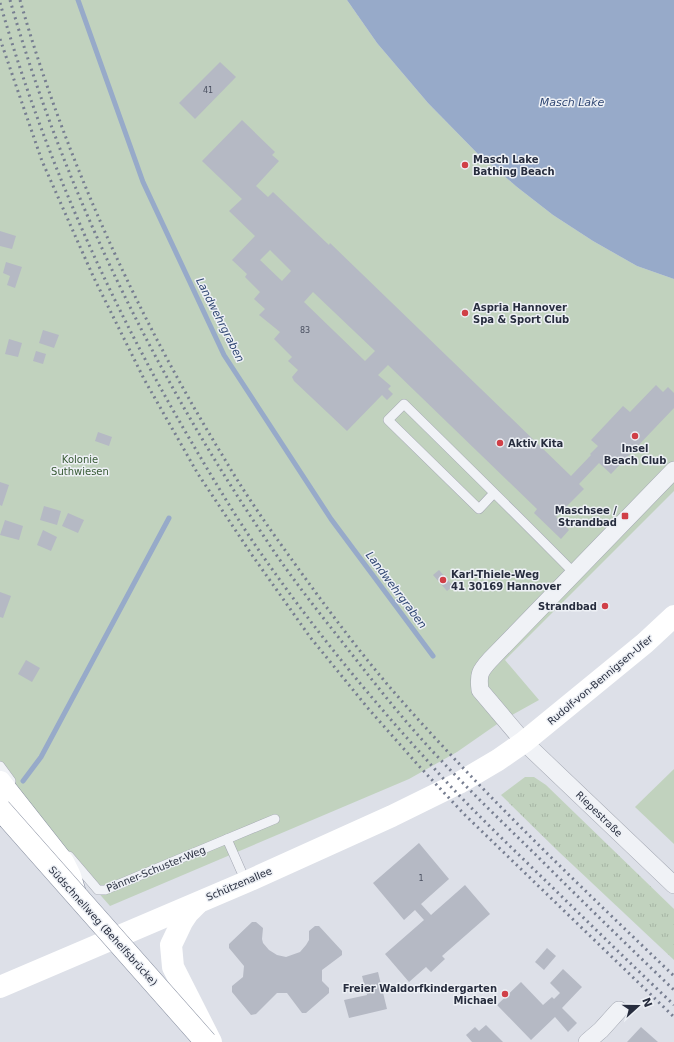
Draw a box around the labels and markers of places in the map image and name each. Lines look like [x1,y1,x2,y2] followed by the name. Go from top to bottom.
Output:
[473,154,555,177] place label: Masch Lake Bathing Beach
[460,160,470,170] marker: Masch Lake Bathing Beach
[473,302,569,325] place label: Aspria Hannover Spa & Sport Club
[460,308,470,318] marker: Aspria Hannover Spa & Sport Club
[630,431,640,441] marker: Insel Beach Club
[495,438,505,448] marker: Aktiv Kita
[508,438,563,449] place label: Aktiv Kita
[604,443,666,466] place label: Insel Beach Club
[555,505,617,528] place label: Maschsee / Strandbad
[620,511,630,521] marker: Maschsee / Strandbad
[451,569,561,592] place label: Karl-Thiele-Weg 41 30169 Hannover
[438,575,448,585] marker: Karl-Thiele-Weg 41 30169 Hannover
[538,601,597,612] place label: Strandbad
[600,601,610,611] marker: Strandbad
[343,983,497,1006] place label: Freier Waldorfkindergarten Michael
[500,989,510,999] marker: Freier Waldorfkindergarten Michael

